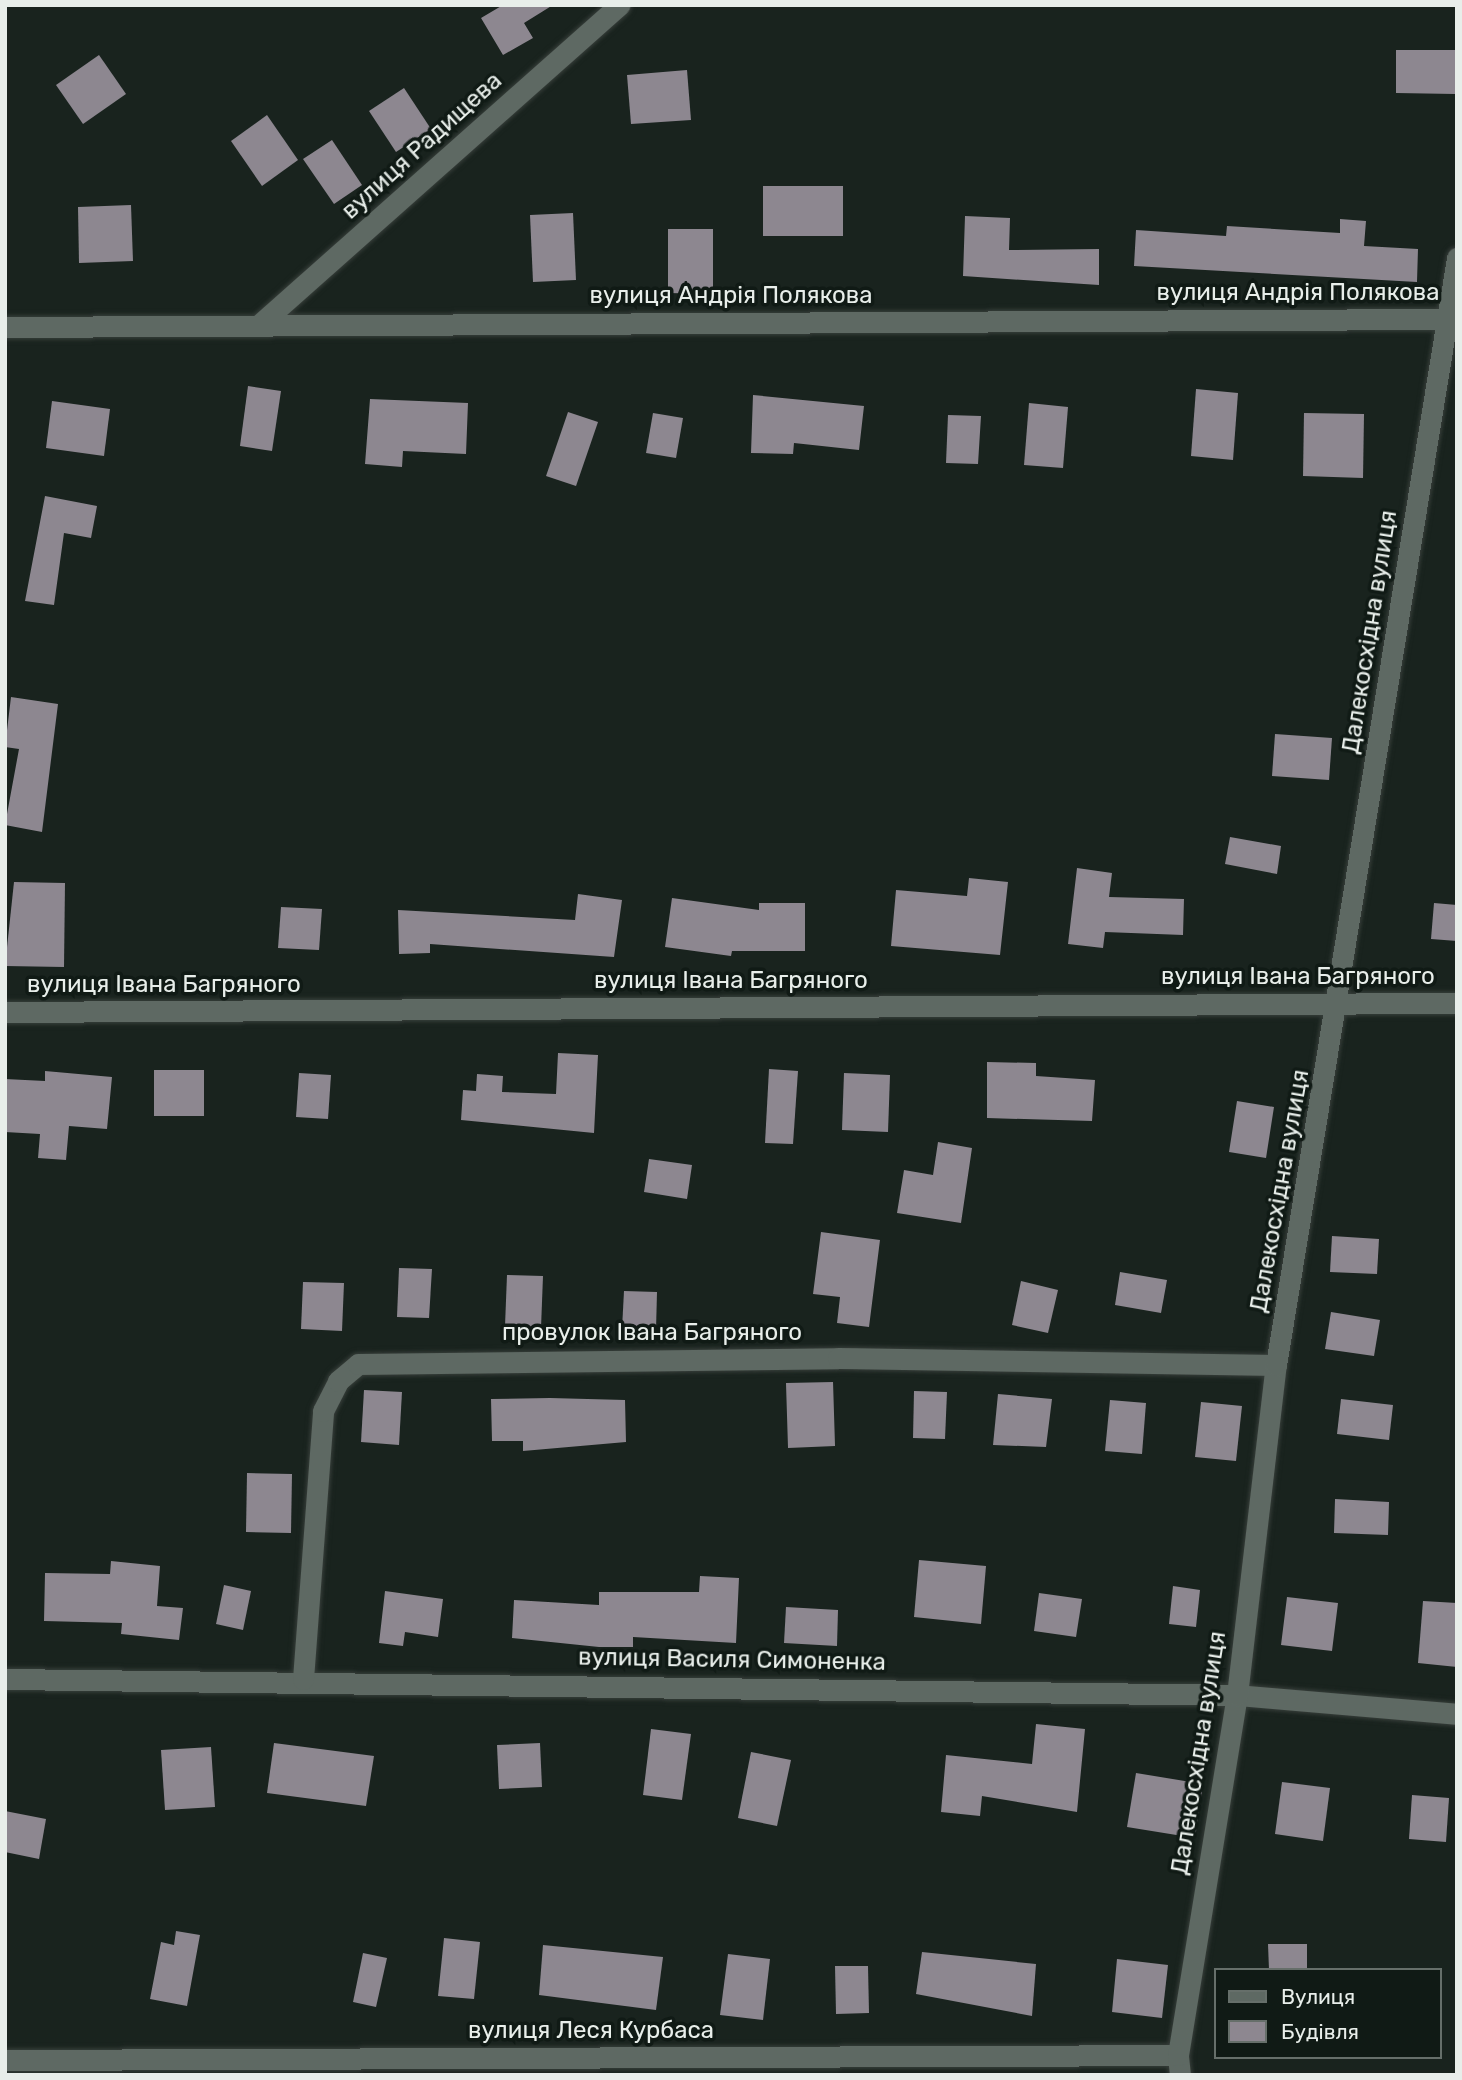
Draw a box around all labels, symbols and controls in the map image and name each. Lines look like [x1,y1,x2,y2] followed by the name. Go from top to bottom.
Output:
[336,67,508,225] street label: вулиця Радищева
[1157,279,1439,307] street label: вулиця Андрія Полякова
[590,282,872,310] street label: вулиця Андрія Полякова
[1337,508,1403,756] street label: Далекосхідна вулиця
[1161,963,1435,991] street label: вулиця Івана Багряного
[594,967,868,995] street label: вулиця Івана Багряного
[27,971,301,999] street label: вулиця Івана Багряного
[1244,1067,1316,1315] street label: Далекосхідна вулиця
[502,1319,802,1347] street label: провулок Івана Багряного
[1166,1629,1232,1877] street label: Далекосхідна вулиця
[578,1643,886,1677] street label: вулиця Василя Симоненка
[1214,1968,1441,2059] legend
[1281,1984,1355,2009] text: Вулиця
[468,2017,714,2045] street label: вулиця Леся Курбаса
[1281,2019,1359,2044] text: Будівля

